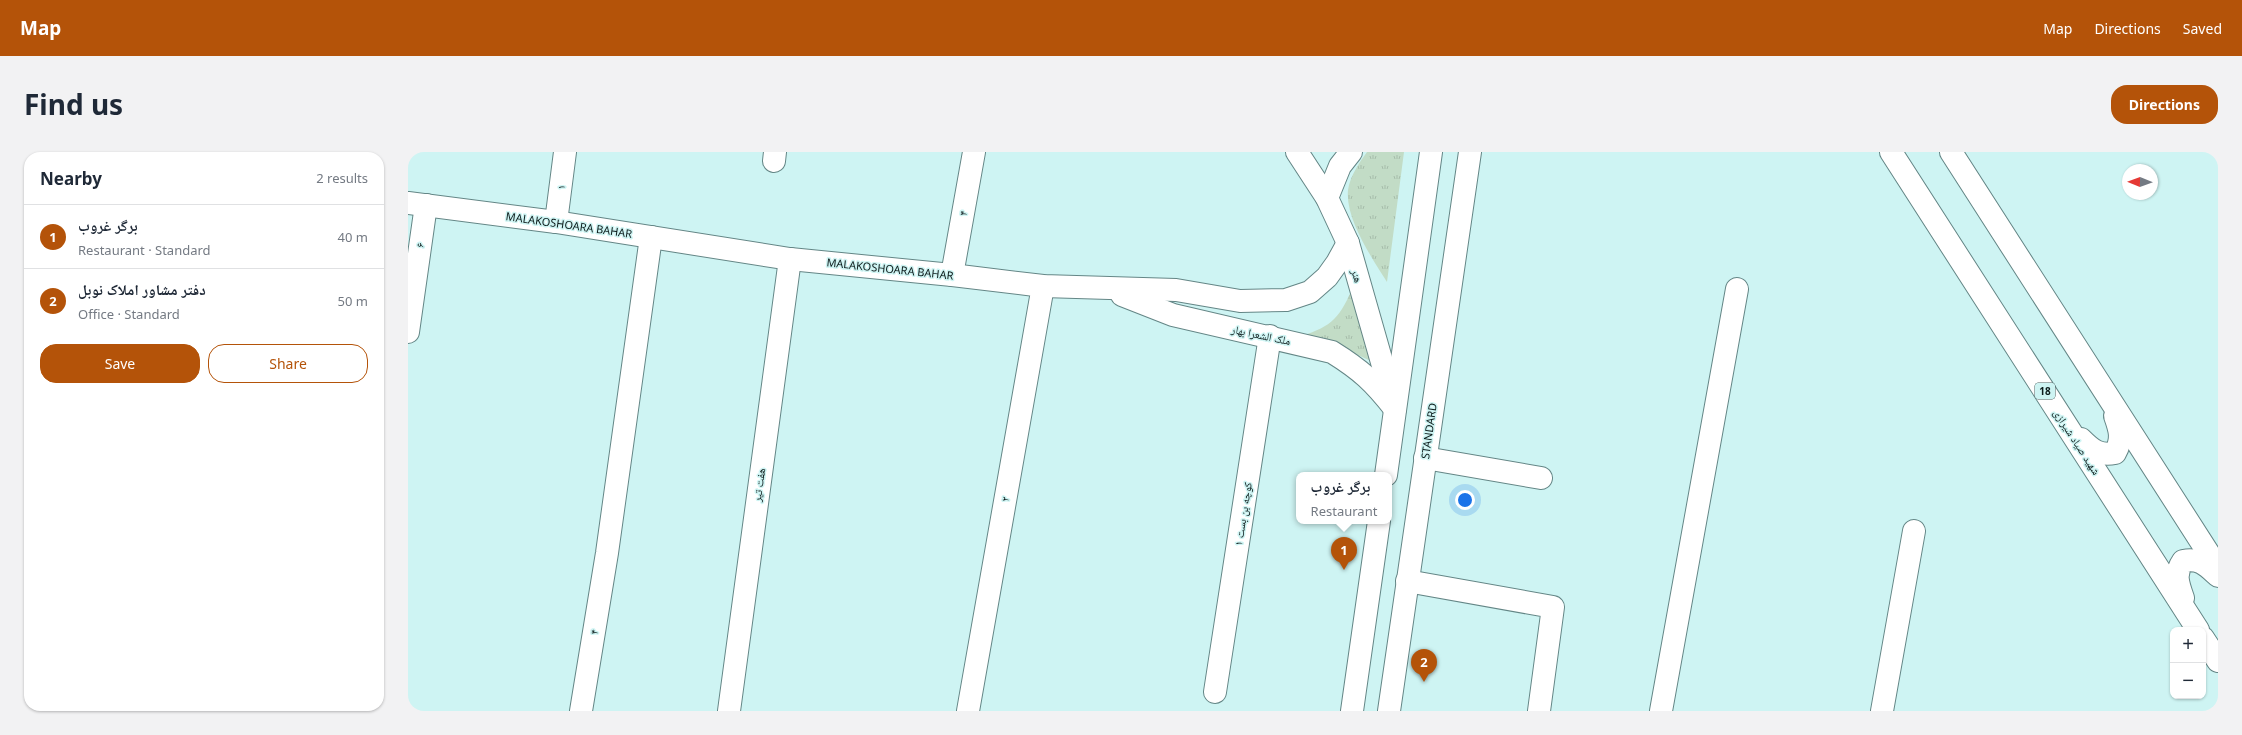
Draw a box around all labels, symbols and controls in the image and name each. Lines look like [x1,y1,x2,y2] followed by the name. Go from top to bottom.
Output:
[20,15,61,41] text: Map
[2043,19,2072,38] text: Map
[2094,19,2161,38] text: Directions
[2183,19,2222,38] text: Saved
[24,85,123,123] text: Find us
[2111,85,2218,124] button: Directions
[2122,164,2158,200] north arrow
[40,167,102,190] text: Nearby
[316,169,368,187] text: 2 results
[553,184,568,190] street label: ۱
[505,208,633,241] street label: MALAKOSHOARA BAHAR
[955,209,970,217] street label: ۴
[78,215,138,235] text: برگر غروب
[49,228,57,246] text: 1
[338,228,368,246] text: 40 m
[78,241,211,259] text: Restaurant · Standard
[412,241,427,248] street label: ۶
[826,254,954,283] street label: MALAKOSHOARA BAHAR
[1348,266,1367,285] street label: هنر
[78,279,206,299] text: دفتر مشاور املاک نوبل
[49,292,57,310] text: 2
[338,292,368,310] text: 50 m
[78,305,180,323] text: Office · Standard
[1229,321,1292,348] street label: ملک الشعرا بهار
[40,344,200,383] button: Save
[208,344,368,383] button: Share
[2035,383,2055,399] road number: 18
[1417,402,1440,460] street label: STANDARD
[2051,406,2104,478] street label: شهید صیاد شیرازی
[749,467,768,504] street label: هفت تیر
[1296,472,1392,524] popup
[1311,476,1370,496] text: برگر غروب
[1230,481,1255,547] street label: کوچه بن بست ۱
[1455,490,1475,510] your location
[997,495,1012,503] street label: ۲
[1311,502,1377,520] text: Restaurant
[1331,537,1357,570] pin: 1
[2170,627,2206,699] map controls
[2170,627,2206,663] button: +
[586,628,601,636] street label: ۴
[1411,649,1437,682] pin: 2
[2170,663,2206,699] button: −

